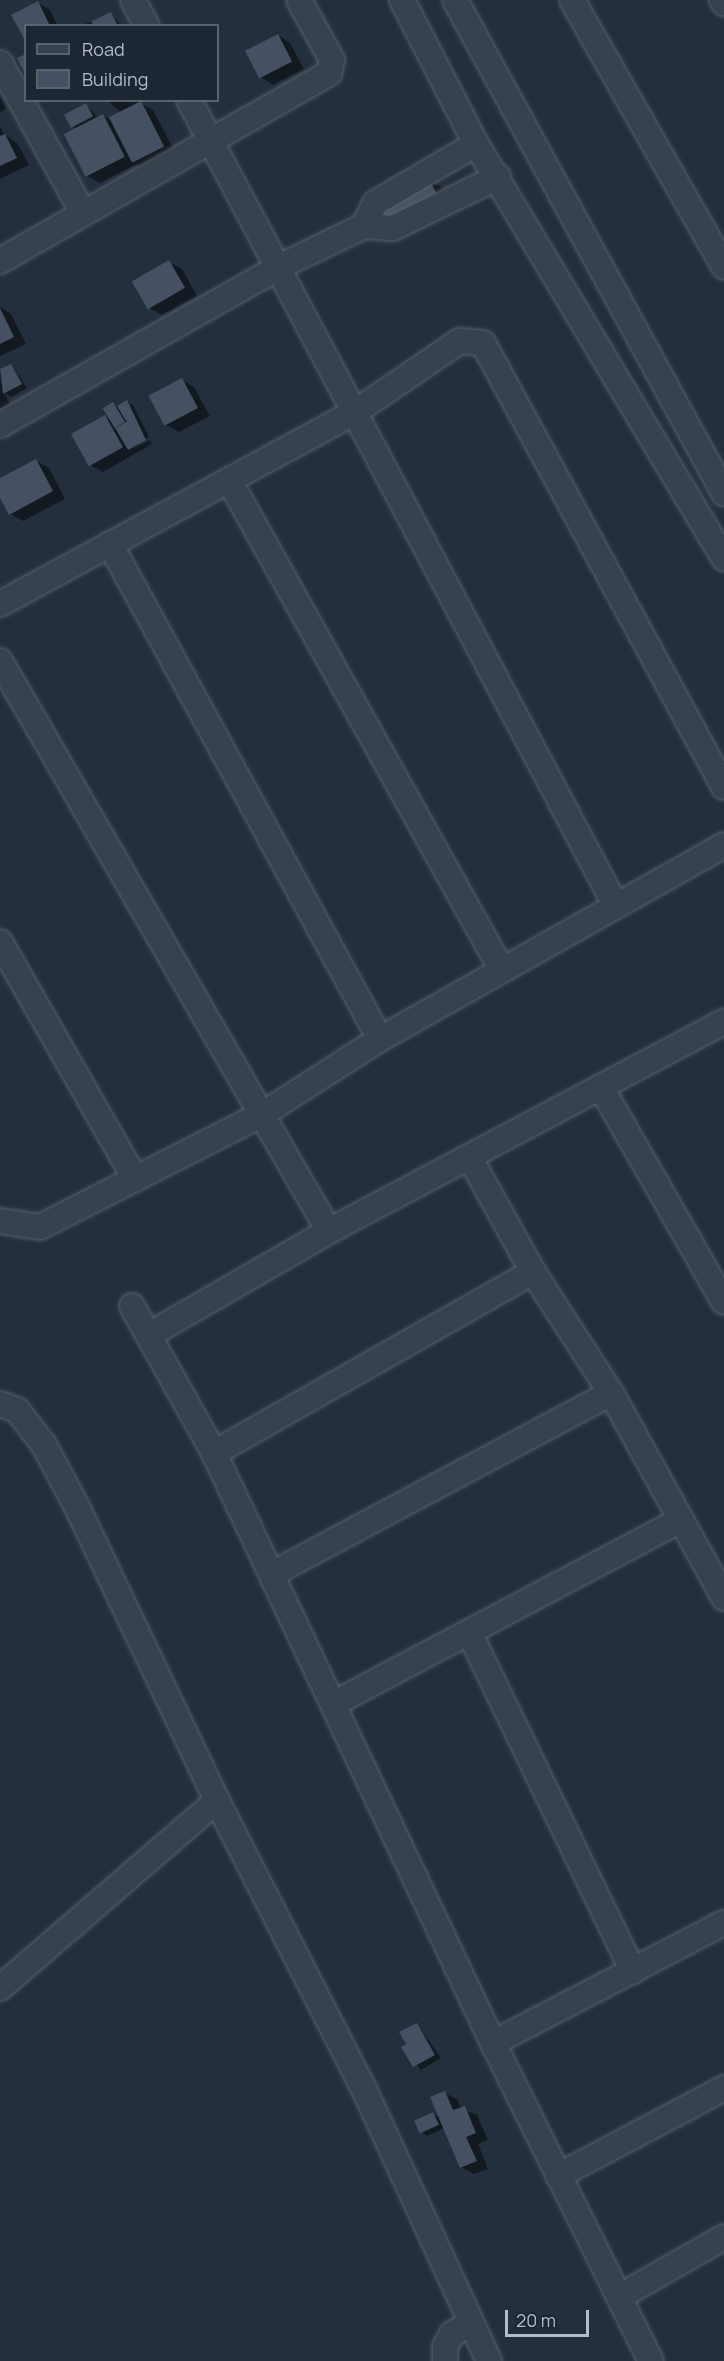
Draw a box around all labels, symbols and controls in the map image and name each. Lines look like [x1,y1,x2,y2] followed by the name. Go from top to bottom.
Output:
[24,24,219,102] legend
[82,37,125,61] text: Road
[82,67,148,91] text: Building
[508,2298,592,2336] scale bar
[516,2308,556,2332] text: 20 m

